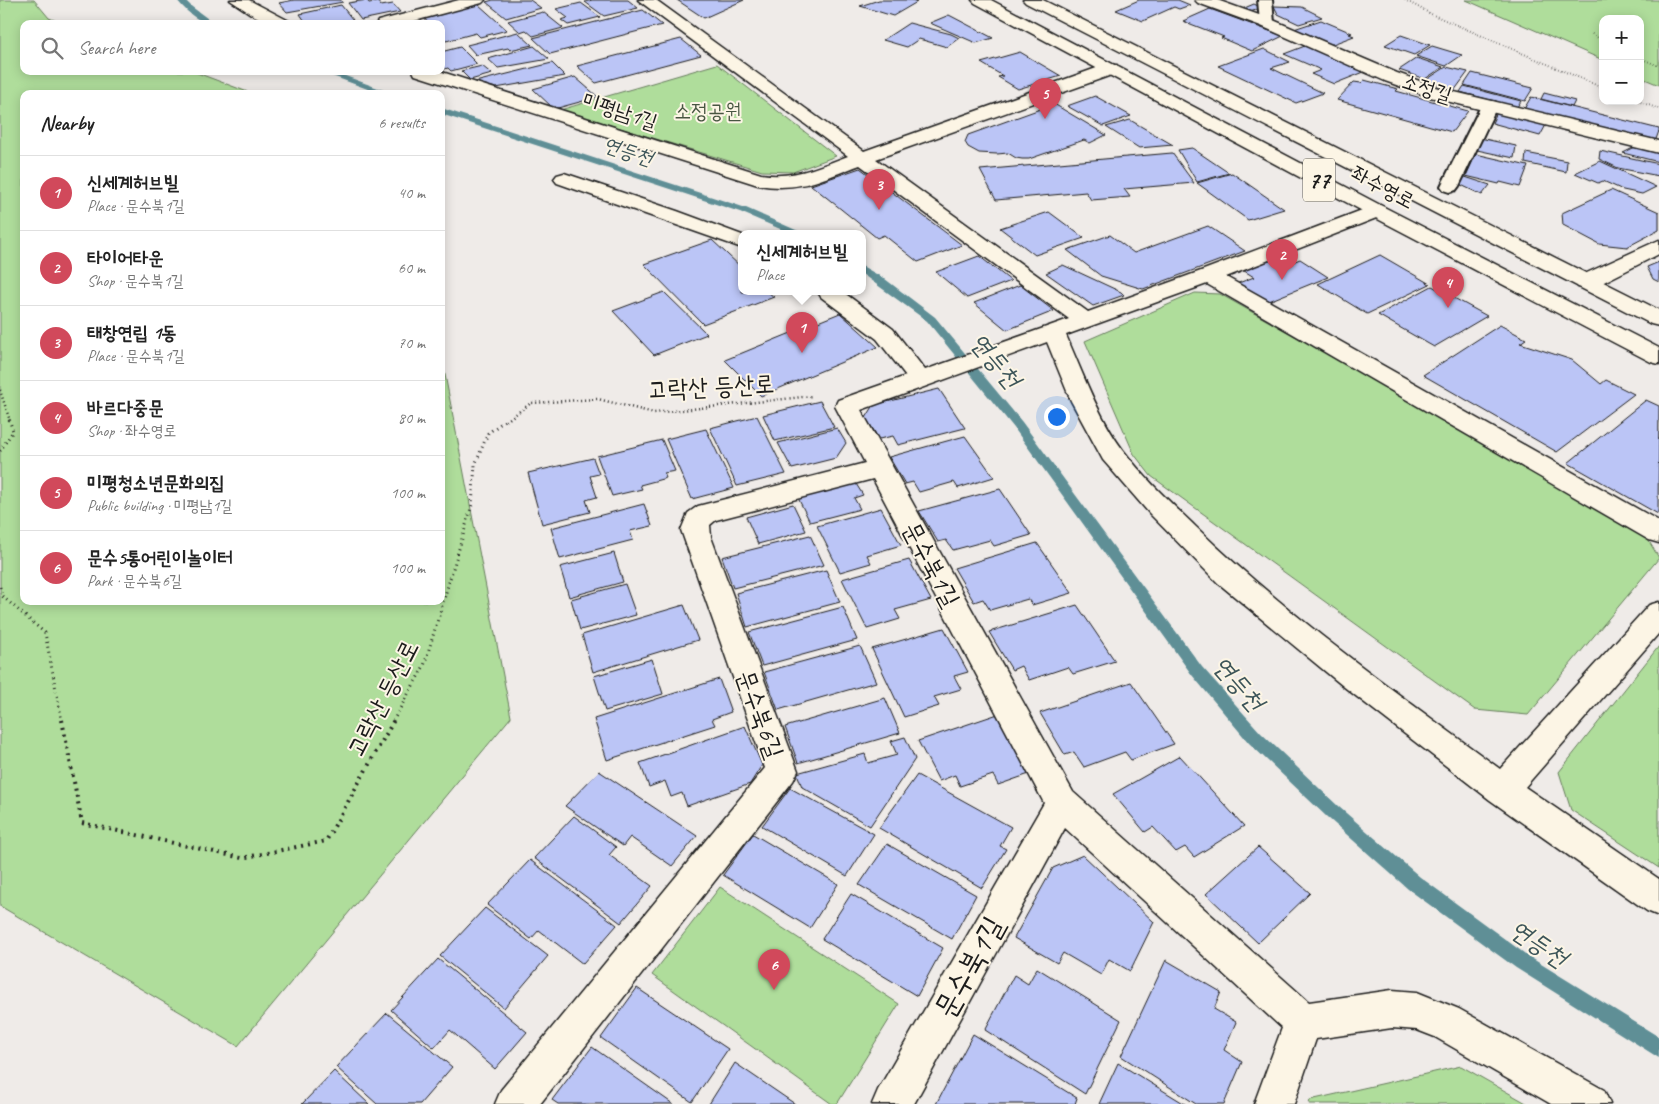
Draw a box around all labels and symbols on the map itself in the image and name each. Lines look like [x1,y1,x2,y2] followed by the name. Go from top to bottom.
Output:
[1399,68,1455,108] street label: 소정길
[1029,78,1061,119] pin: 5
[579,87,661,135] street label: 미평남1길
[674,98,742,124] park label: 소정공원
[600,131,658,172] water label: 연등천
[1303,158,1335,202] road number: 77
[1347,160,1419,214] street label: 좌수영로
[863,169,895,210] pin: 3
[1266,239,1298,280] pin: 2
[1432,267,1464,308] pin: 4
[786,312,818,353] pin: 1
[963,326,1030,397] water label: 연등천
[647,368,775,406] street label: 고락산 등산로
[1044,404,1070,430] your location
[895,516,967,612] street label: 문수북1길
[340,635,426,762] street label: 고락산 등산로
[1206,649,1274,720] water label: 연등천
[729,666,791,763] street label: 문수북6길
[926,910,1012,1024] street label: 문수북1길
[1503,912,1577,976] water label: 연등천
[758,949,790,990] pin: 6

